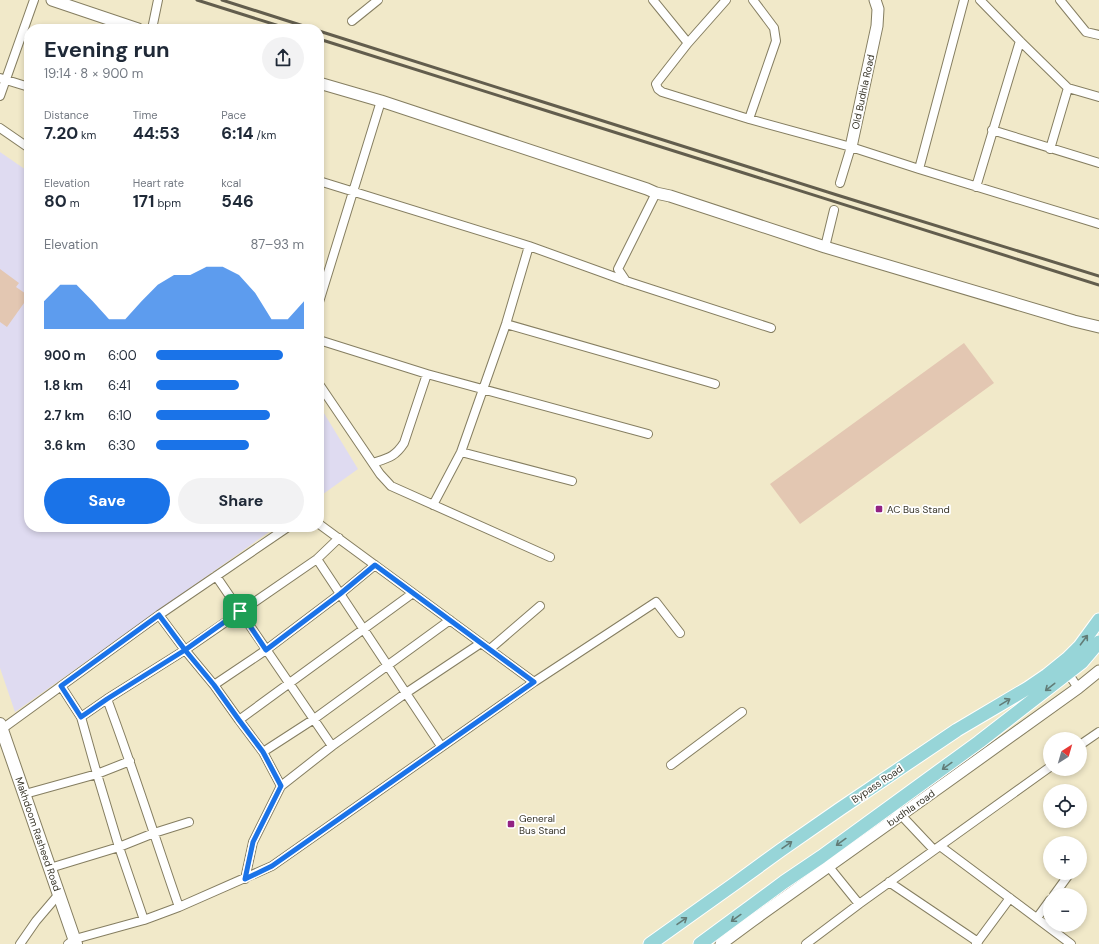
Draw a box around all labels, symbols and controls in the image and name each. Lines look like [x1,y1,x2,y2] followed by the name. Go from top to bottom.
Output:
[44,35,170,64] text: Evening run
[262,37,304,79] button: share
[849,53,877,131] street label: Old Budhla Road
[44,65,143,82] text: 19:14 · 8 × 900 m
[44,108,89,122] text: Distance
[133,108,158,122] text: Time
[221,108,246,122] text: Pace
[44,122,78,144] text: 7.20
[133,122,180,144] text: 44:53
[221,122,254,144] text: 6:14
[78,128,96,142] text: km
[254,128,276,142] text: /km
[44,176,90,190] text: Elevation
[133,176,184,190] text: Heart rate
[221,176,241,190] text: kcal
[44,190,67,212] text: 80
[133,190,155,212] text: 171
[221,190,254,212] text: 546
[67,196,79,210] text: m
[155,196,181,210] text: bpm
[44,236,98,253] text: Elevation
[251,236,304,253] text: 87–93 m
[44,347,86,364] text: 900 m
[108,347,137,364] text: 6:00
[44,377,83,394] text: 1.8 km
[108,377,131,394] text: 6:41
[44,407,84,424] text: 2.7 km
[108,407,132,424] text: 6:10
[44,437,86,454] text: 3.6 km
[108,437,135,454] text: 6:30
[44,478,170,524] button: Save
[178,478,304,524] button: Share
[887,503,950,516] place label: AC Bus Stand
[874,504,884,514] marker: AC Bus Stand
[223,594,257,628] pin
[229,600,251,622] icon: arrive
[1080,634,1088,645] one-way arrow
[1045,683,1056,691] one-way arrow
[999,697,1011,705] one-way arrow
[1043,732,1087,776] north arrow
[1043,732,1087,932] map controls
[849,762,905,806] street label: Bypass Road
[941,762,952,770] one-way arrow
[12,775,64,893] street label: Makhdoom Rasheed Road
[1043,784,1087,828] button: locate
[885,787,937,829] street label: budhla road
[519,812,566,837] place label: General Bus Stand
[506,819,516,829] marker: General Bus Stand
[1043,836,1087,880] button: +
[836,838,847,846] one-way arrow
[782,841,793,849] one-way arrow
[1043,888,1087,932] button: −
[730,913,741,922] one-way arrow
[676,917,687,926] one-way arrow

